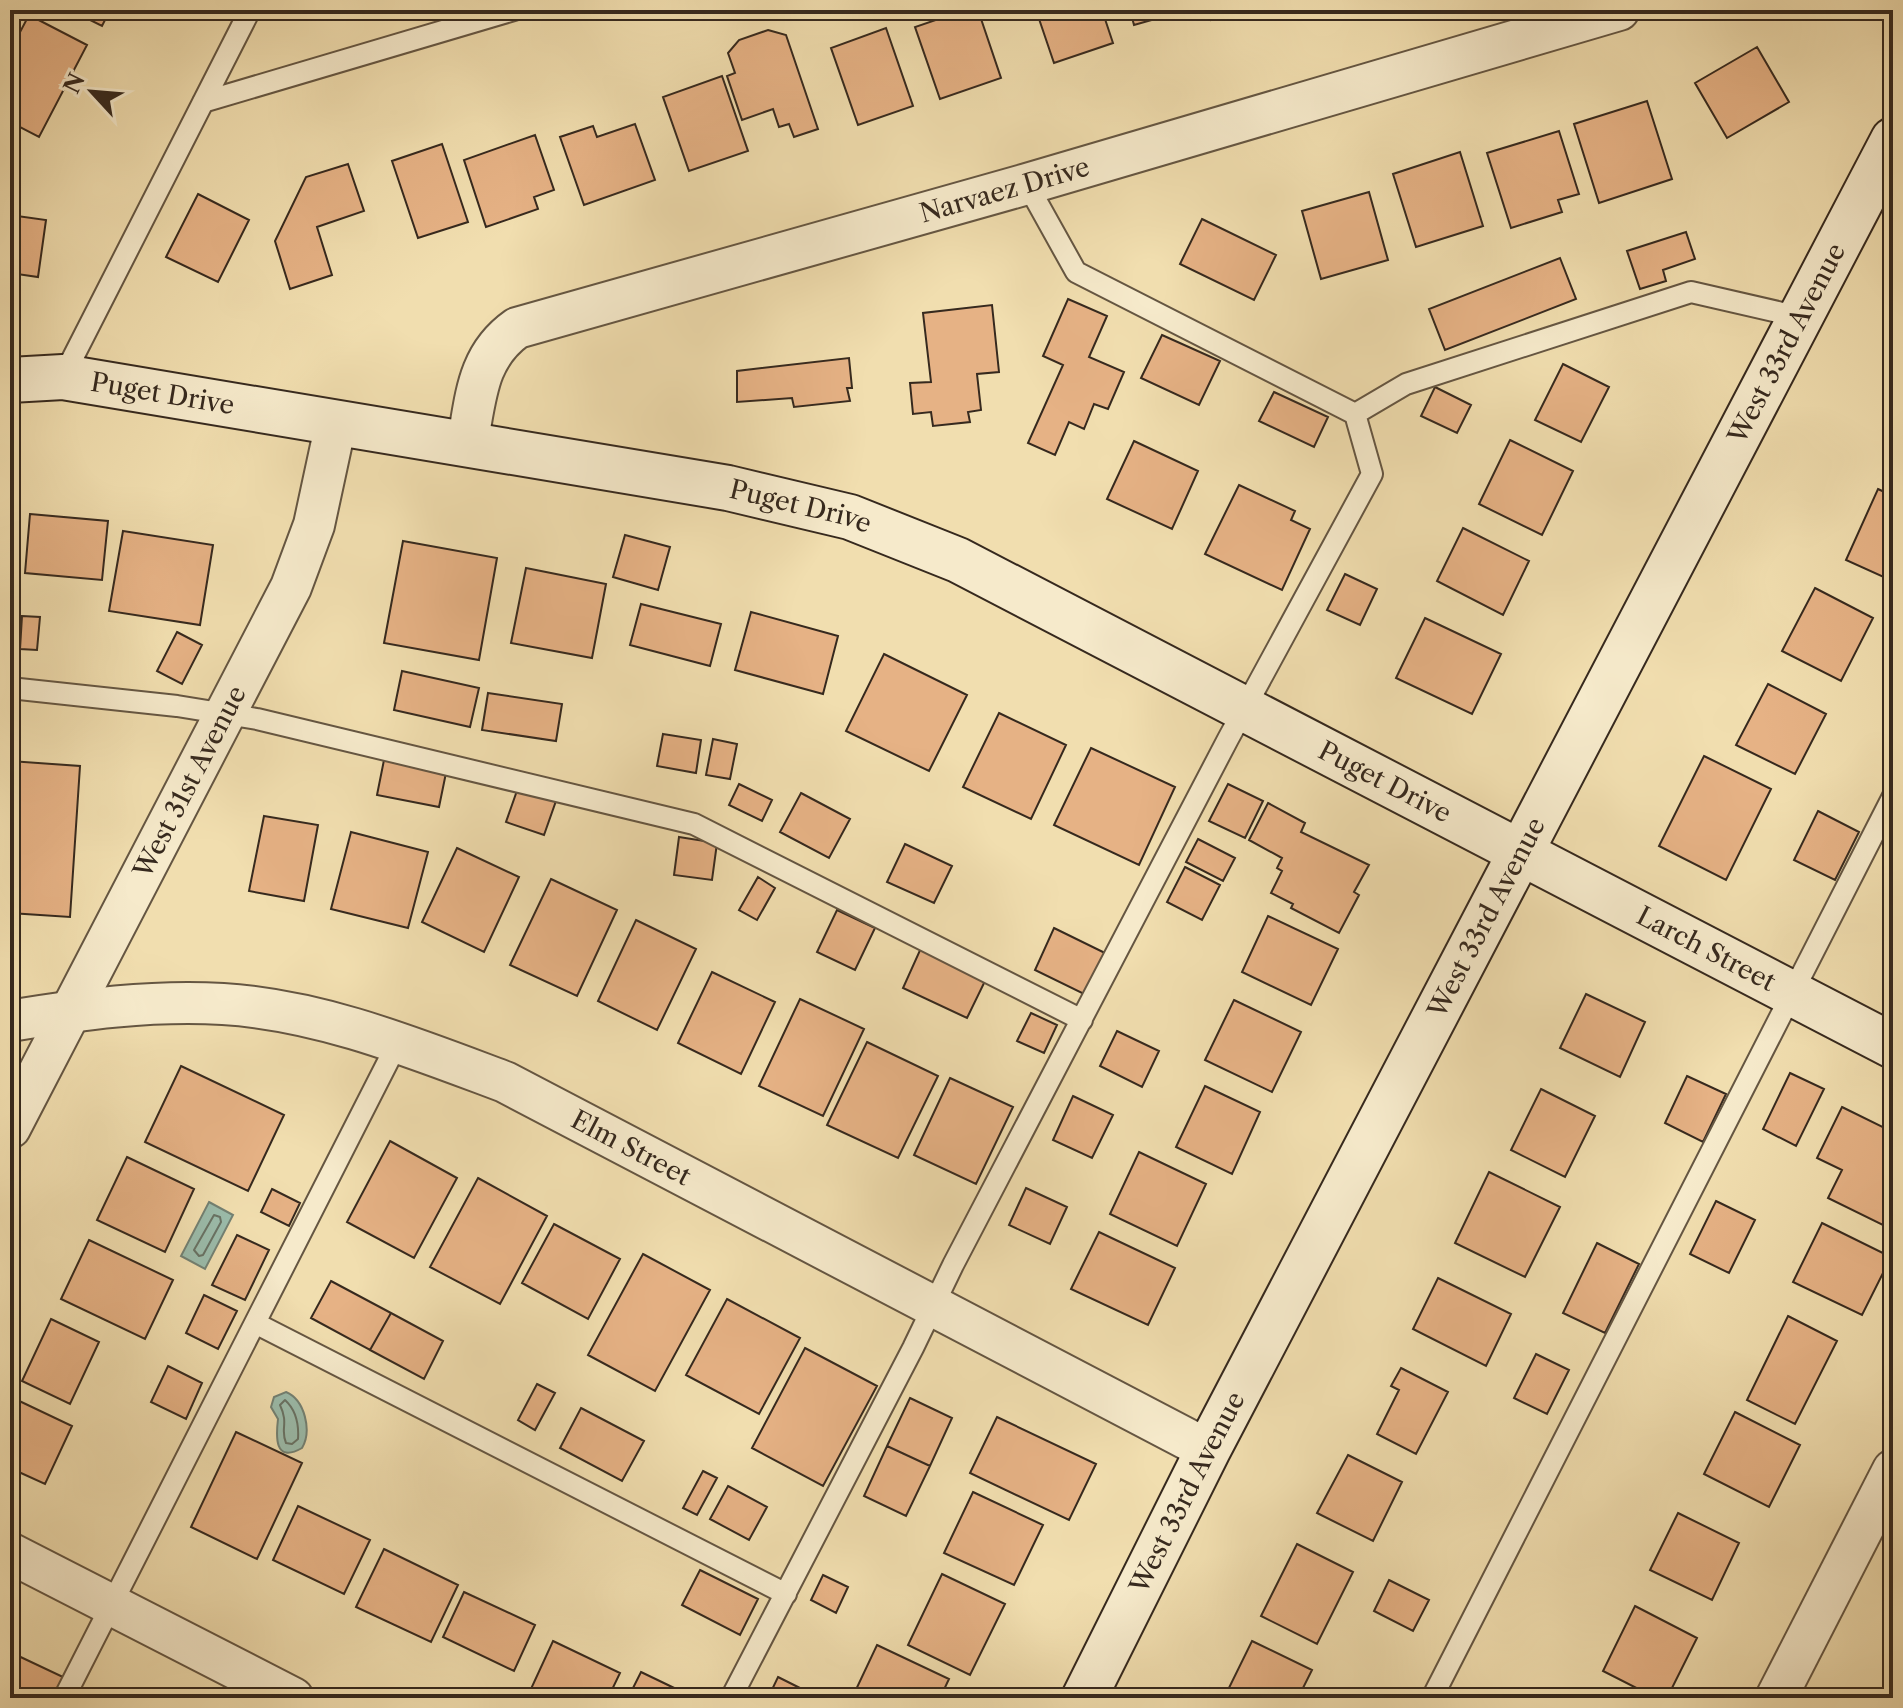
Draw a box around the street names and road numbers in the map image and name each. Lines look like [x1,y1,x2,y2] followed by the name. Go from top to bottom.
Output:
[916,151,1093,230] street label: Narvaez Drive
[1721,238,1852,450] street label: West 33rd Avenue
[88,366,237,421] street label: Puget Drive
[726,473,876,540] street label: Puget Drive
[126,680,253,884] street label: West 31st Avenue
[1313,734,1457,830] street label: Puget Drive
[1420,812,1552,1024] street label: West 33rd Avenue
[1631,900,1782,998] street label: Larch Street
[566,1103,697,1193] street label: Elm Street
[1123,1386,1252,1599] street label: West 33rd Avenue

